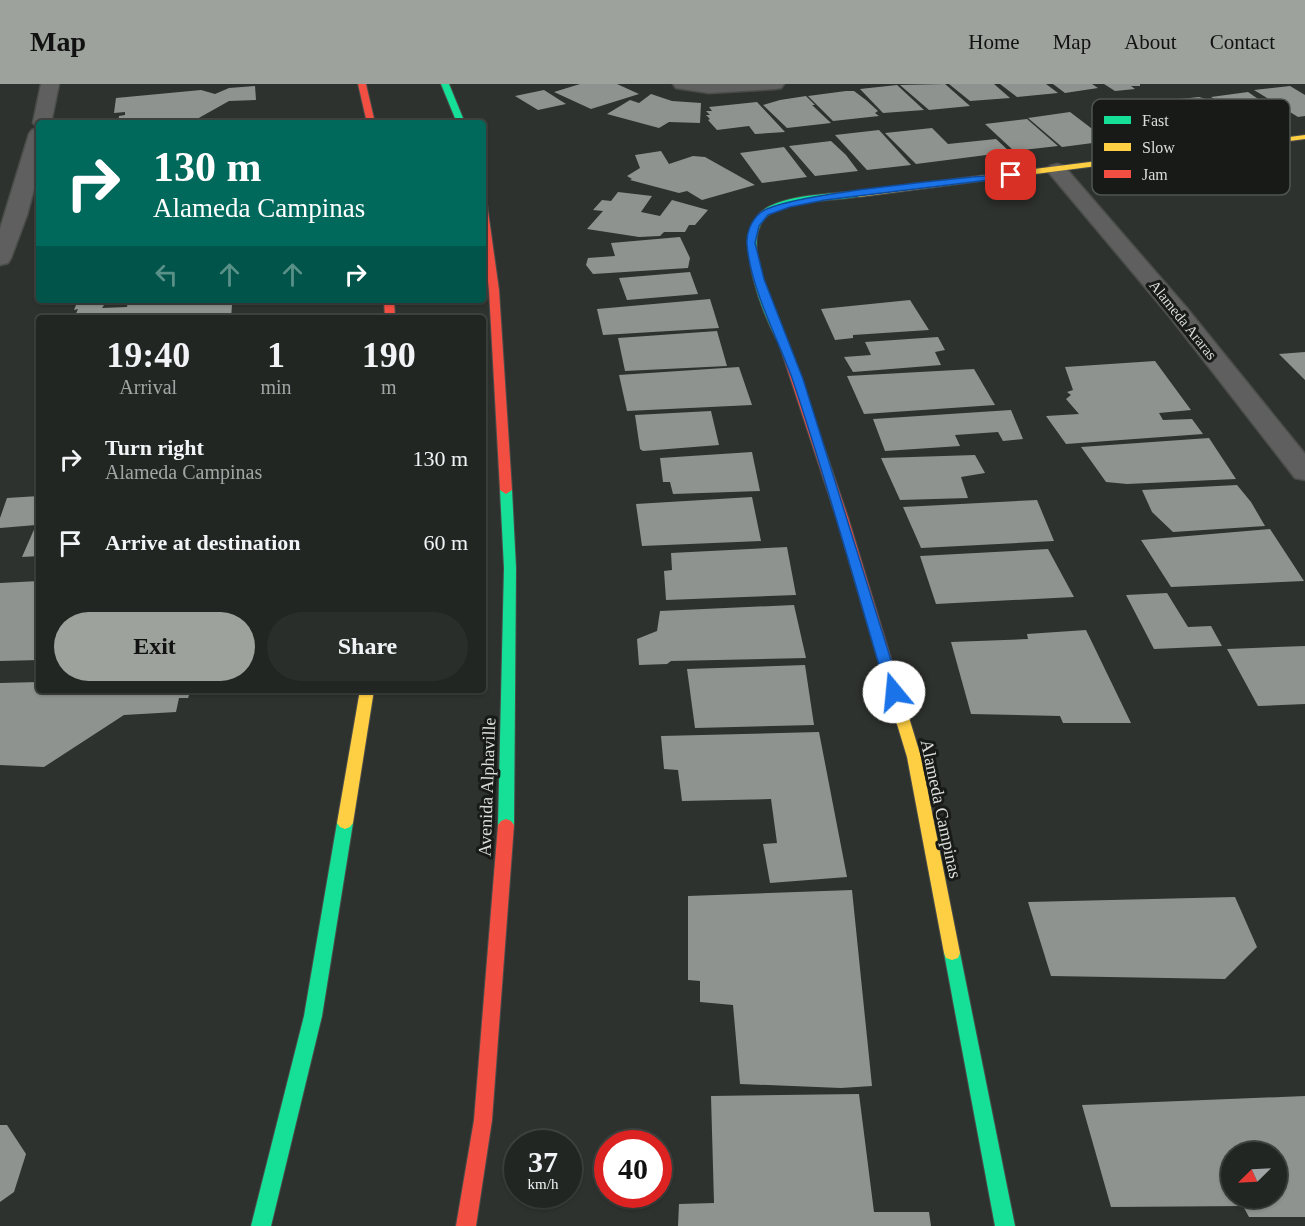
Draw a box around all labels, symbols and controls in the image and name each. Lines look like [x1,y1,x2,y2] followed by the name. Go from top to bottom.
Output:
[30,26,86,57] text: Map
[968,30,1020,54] text: Home
[1053,30,1091,54] text: Map
[1124,30,1177,54] text: About
[1210,30,1275,54] text: Contact
[1092,99,1290,195] legend
[1142,112,1169,129] text: Fast
[1142,139,1175,156] text: Slow
[54,144,132,222] icon: right
[153,144,262,190] text: 130 m
[985,149,1036,200] pin
[994,158,1027,191] icon: arrive
[1142,166,1168,183] text: Jam
[153,193,365,223] text: Alameda Campinas
[150,258,183,291] icon: left
[213,258,246,291] icon: ahead
[276,258,309,291] icon: ahead
[339,258,372,291] icon: right
[1146,277,1220,363] street label: Alameda Araras
[106,335,190,375] text: 19:40
[267,335,285,375] text: 1
[362,335,416,375] text: 190
[119,376,177,398] text: Arrival
[260,376,292,398] text: min
[381,376,397,398] text: m
[105,435,204,460] text: Turn right
[54,443,87,476] icon: right
[412,446,468,471] text: 130 m
[105,461,262,483] text: Alameda Campinas
[54,527,87,560] icon: arrive
[105,530,301,555] text: Arrive at destination
[423,530,468,555] text: 60 m
[54,612,255,681] button: Exit
[267,612,468,681] button: Share
[862,660,926,724] position arrow
[475,717,499,857] street label: Avenida Alphaville
[917,738,965,880] street label: Alameda Campinas
[594,1130,672,1208] speed limit sign: 40
[1221,1142,1287,1208] north arrow
[1221,1142,1287,1208] map controls
[528,1145,558,1178] text: 37
[528,1176,558,1192] text: km/h

